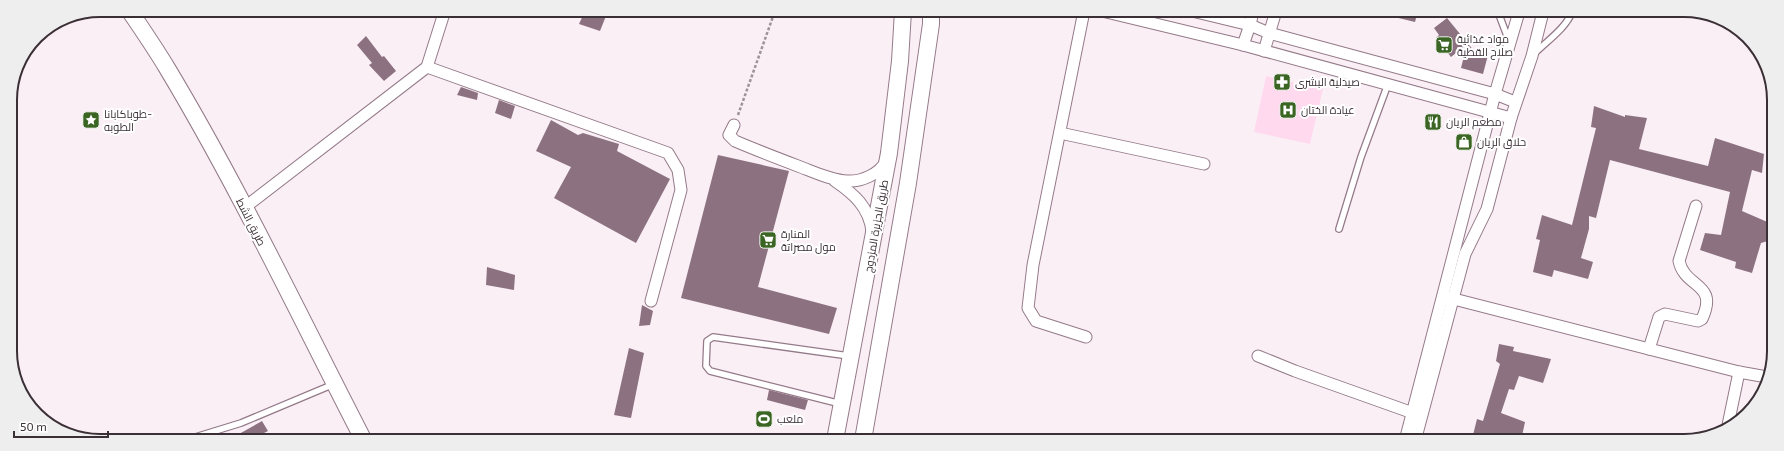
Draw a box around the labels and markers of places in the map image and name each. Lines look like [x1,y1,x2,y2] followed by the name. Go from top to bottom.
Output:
[1457,32,1513,60] place label: مواد غذائية صلاح القطية
[1434,35,1454,55] supermarket icon: مواد غذائية صلاح القطية
[1272,72,1292,92] pharmacy icon: صيدلية البشرى
[1295,75,1360,89] place label: صيدلية البشرى
[1278,100,1298,120] hospital icon: عيادة الختان
[1301,103,1355,117] place label: عيادة الختان
[104,107,152,134] place label: طوباكابانا- الطوبه
[81,110,101,130] place icon: طوباكابانا- الطوبه
[1423,112,1443,132] restaurant icon: مطعم الريان
[1446,115,1502,130] place label: مطعم الريان
[1454,132,1474,152] shop icon: حلاق الريان
[1477,135,1526,149] place label: حلاق الريان
[781,227,836,254] place label: المنارة مول مصراتة
[758,230,778,250] supermarket icon: المنارة مول مصراتة
[754,409,774,429] sports icon: ملعب
[777,412,803,425] place label: ملعب

